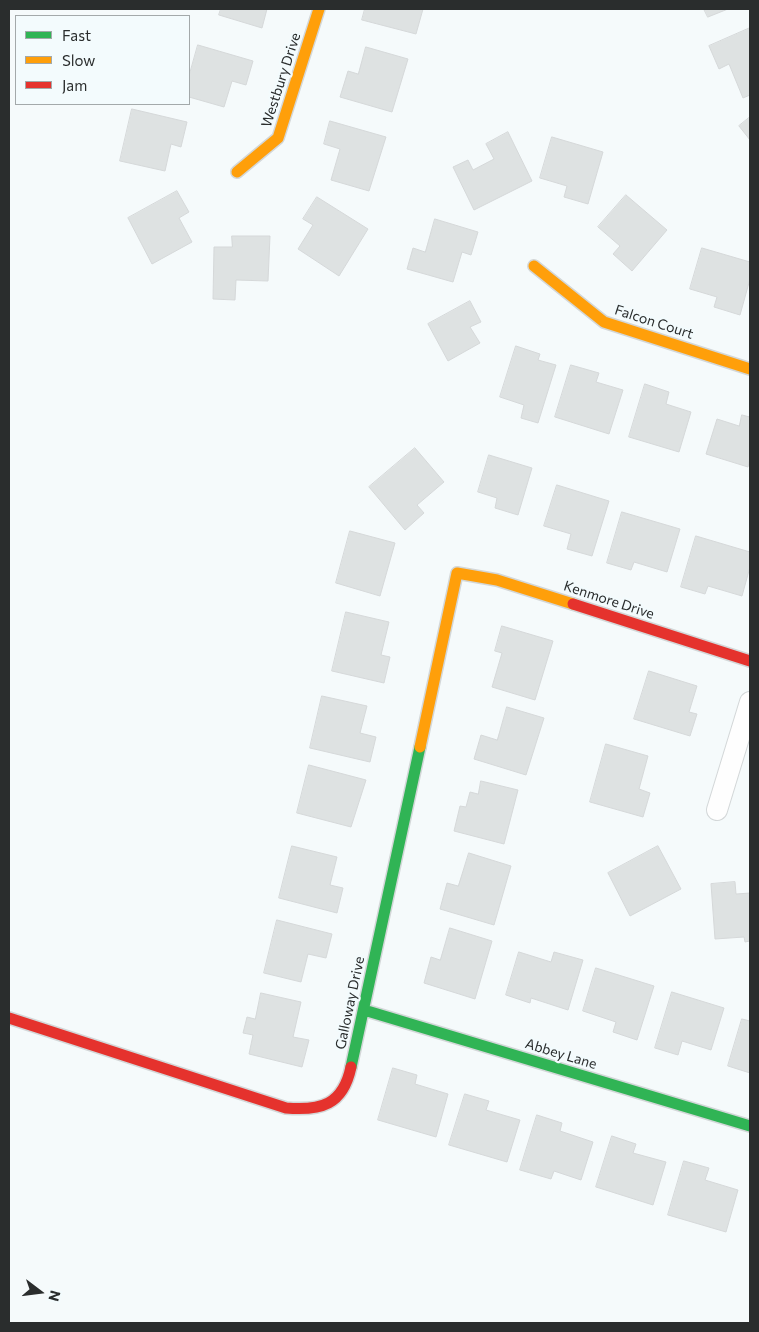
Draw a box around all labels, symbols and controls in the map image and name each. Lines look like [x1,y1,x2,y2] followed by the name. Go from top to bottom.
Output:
[15,15,190,105] legend
[62,26,91,44] text: Fast
[258,31,304,129] street label: Westbury Drive
[62,51,95,69] text: Slow
[62,76,87,94] text: Jam
[613,301,695,343] street label: Falcon Court
[562,577,656,623] street label: Kenmore Drive
[332,955,368,1051] street label: Galloway Drive
[523,1035,599,1073] street label: Abbey Lane
[15,1267,65,1317] north arrow
[45,1289,65,1303] text: N

